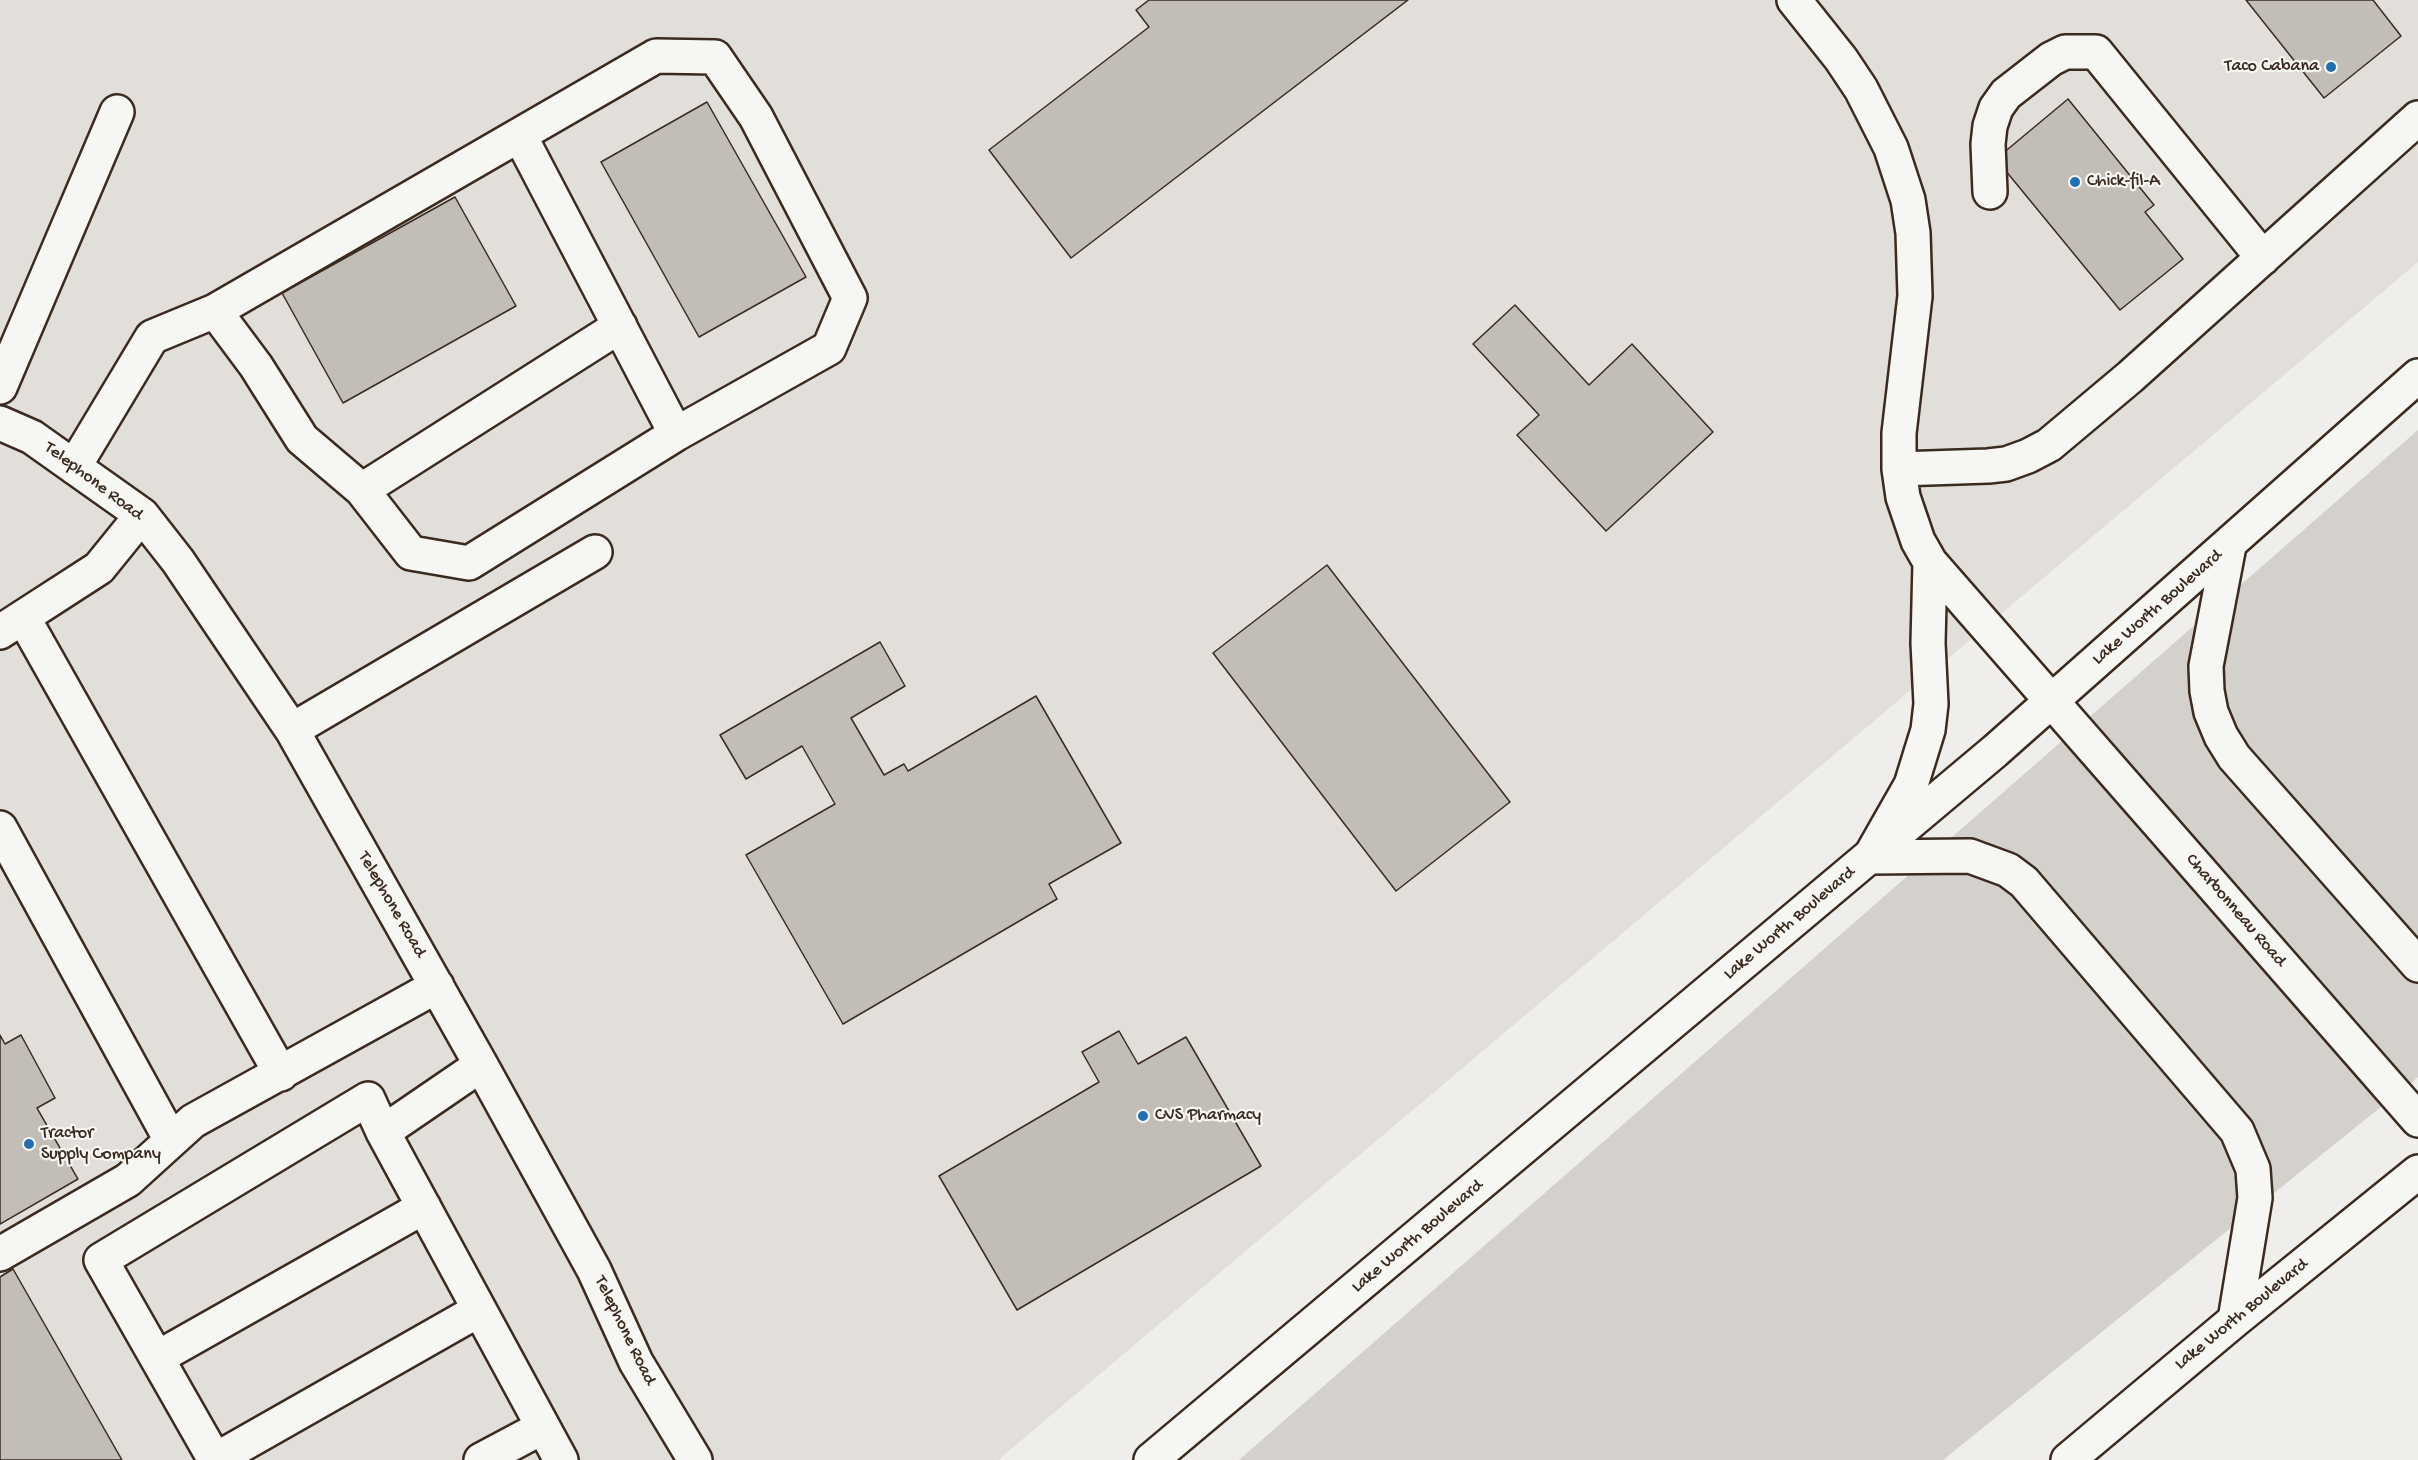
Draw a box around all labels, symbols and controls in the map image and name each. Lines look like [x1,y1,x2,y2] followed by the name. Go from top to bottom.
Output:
[2225,56,2319,78] place label: Taco Cabana
[2324,60,2338,74] marker: Taco Cabana
[2087,171,2160,193] place label: Chick-fil-A
[2068,175,2082,189] marker: Chick-fil-A
[39,438,147,526] street label: Telephone Road
[2088,546,2228,670] street label: Lake Worth Boulevard
[352,848,430,962] street label: Telephone Road
[2180,850,2290,972] street label: Charbonneau Road
[1720,863,1860,985] street label: Lake Worth Boulevard
[1155,1105,1261,1127] place label: CVS Pharmacy
[1136,1109,1150,1123] marker: CVS Pharmacy
[41,1123,161,1166] place label: Tractor Supply Company
[22,1137,36,1151] marker: Tractor Supply Company
[1348,1176,1488,1298] street label: Lake Worth Boulevard
[2171,1255,2313,1375] street label: Lake Worth Boulevard
[588,1273,660,1389] street label: Telephone Road

